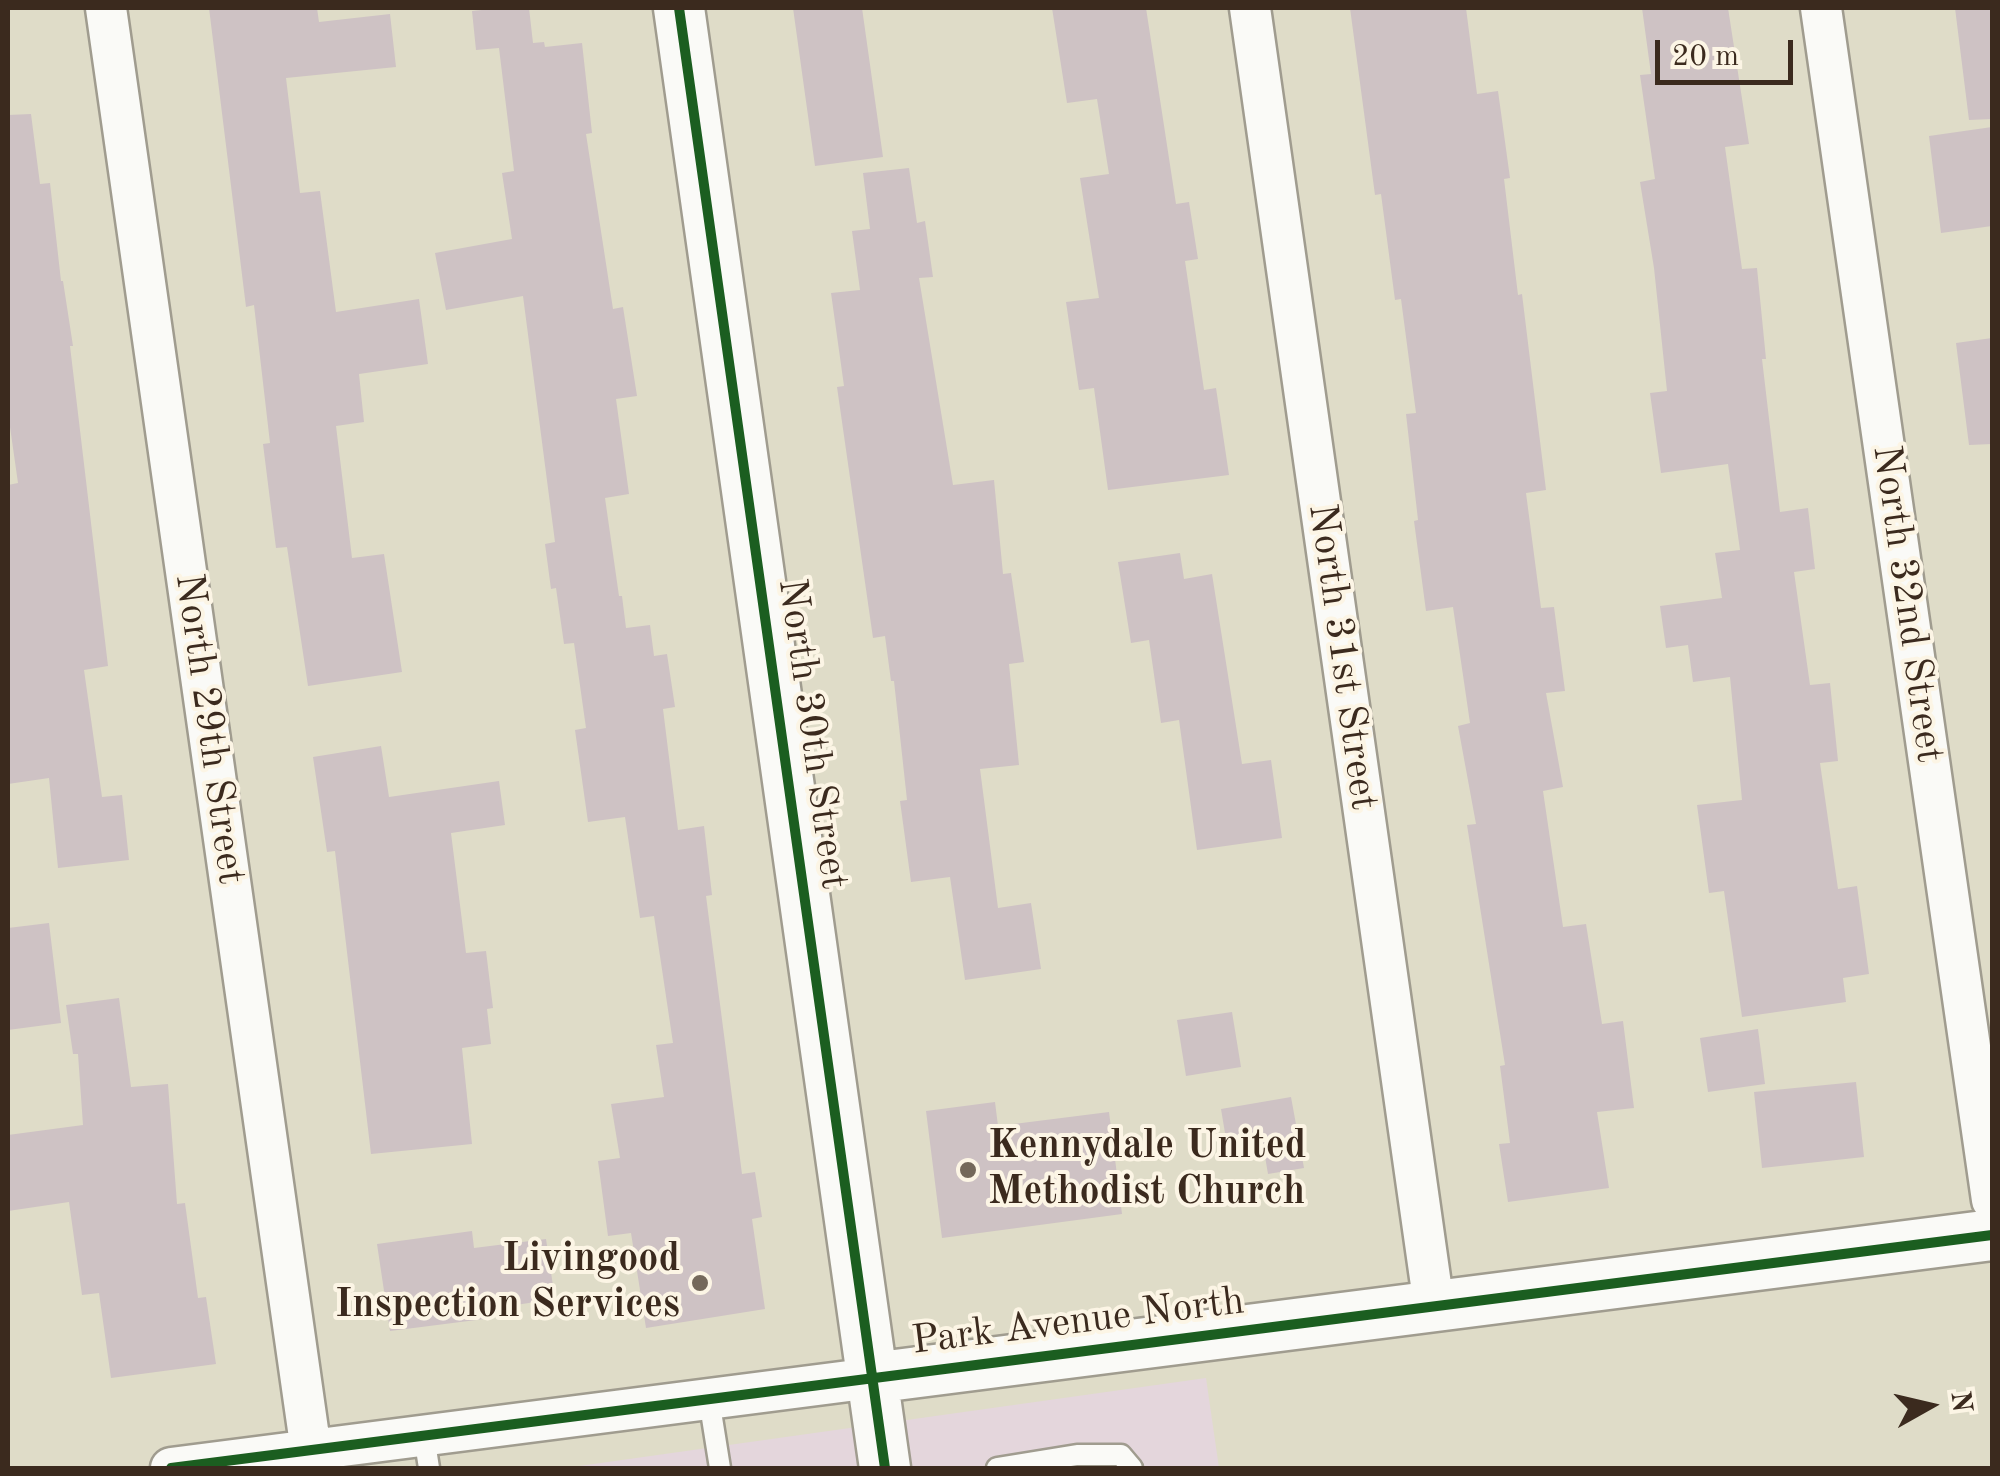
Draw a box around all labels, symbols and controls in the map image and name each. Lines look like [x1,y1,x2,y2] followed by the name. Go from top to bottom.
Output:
[1660,20,1798,82] scale bar
[1672,42,1739,72] text: 20 m
[1861,442,1953,766] street label: North 32nd Street
[1297,501,1387,813] street label: North 31st Street
[163,571,255,887] street label: North 29th Street
[766,576,858,892] street label: North 30th Street
[988,1123,1306,1217] place label: Kennydale United Methodist Church
[957,1159,979,1181] marker: Kennydale United Methodist Church
[335,1236,680,1330] place label: Livingood Inspection Services
[689,1272,711,1294] marker: Livingood Inspection Services
[909,1278,1247,1366] street label: Park Avenue North
[1880,1356,1980,1456] north arrow
[1944,1389,1975,1414] text: N

